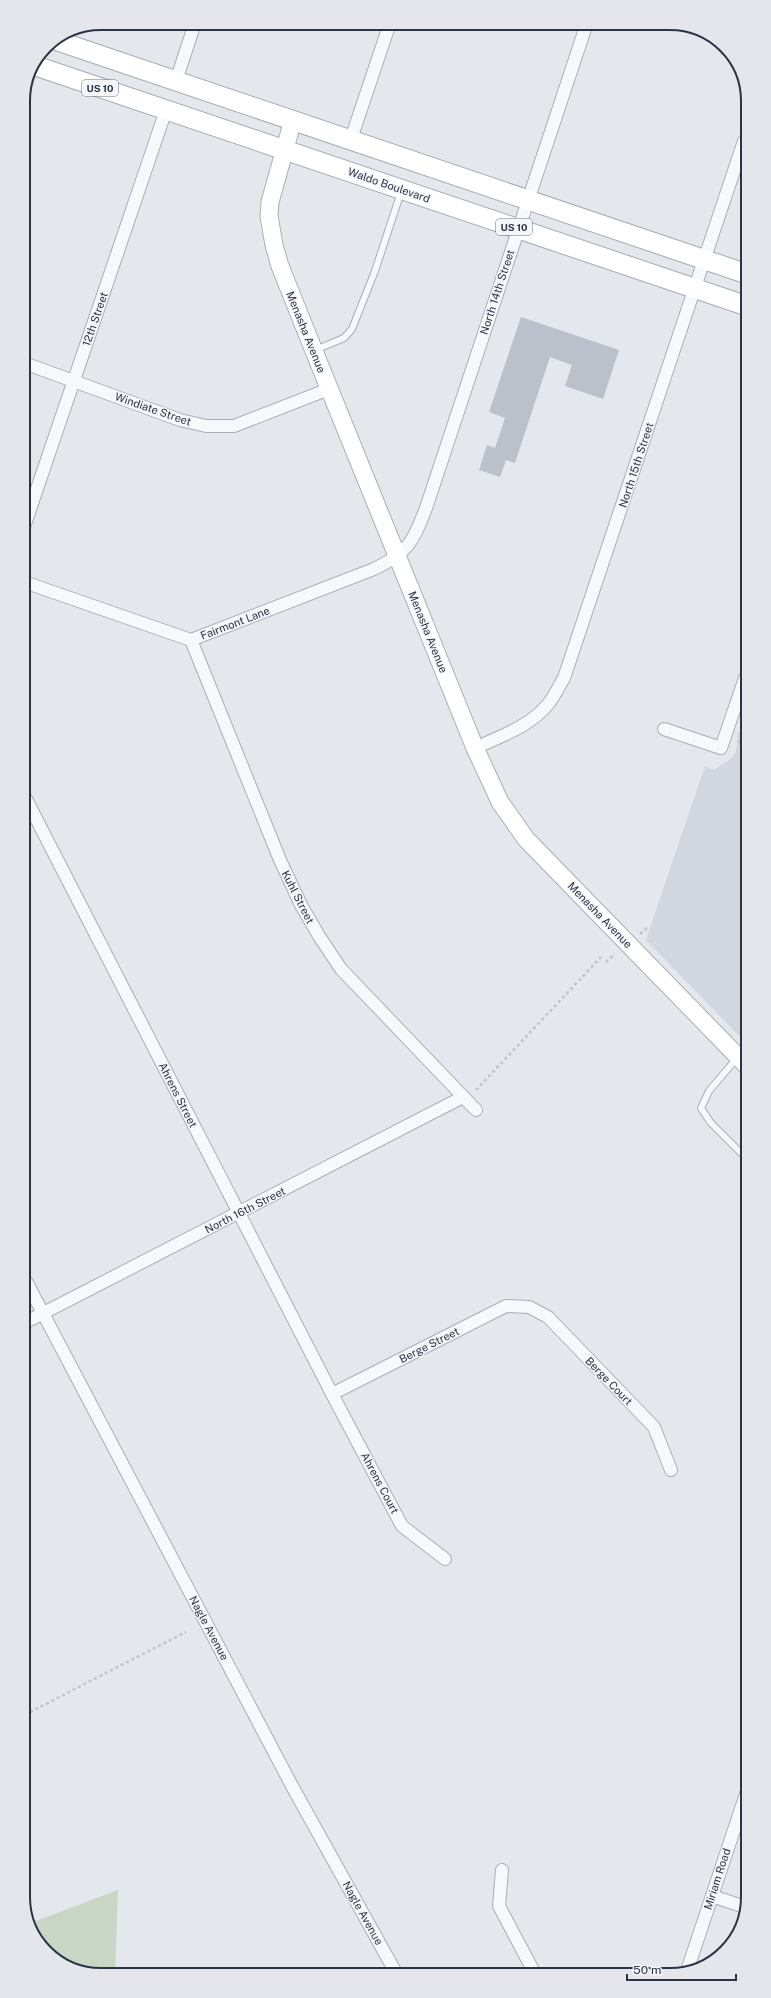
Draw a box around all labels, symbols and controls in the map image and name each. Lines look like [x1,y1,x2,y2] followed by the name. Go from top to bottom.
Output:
[82,80,118,96] road number: US 10
[346,165,432,205] street label: Waldo Boulevard
[496,219,532,235] road number: US 10
[478,248,516,336] street label: North 14th Street
[80,290,110,348] street label: 12th Street
[284,290,328,374] street label: Menasha Avenue
[113,390,193,428] street label: Windiate Street
[617,421,655,509] street label: North 15th Street
[406,590,450,674] street label: Menasha Avenue
[199,604,271,642] street label: Fairmont Lane
[279,868,317,926] street label: Kuhl Street
[566,880,634,950] street label: Menasha Avenue
[156,1061,200,1129] street label: Ahrens Street
[203,1185,287,1235] street label: North 16th Street
[397,1325,461,1365] street label: Berge Street
[583,1355,635,1407] street label: Berge Court
[359,1450,401,1516] street label: Ahrens Court
[187,1594,231,1662] street label: Nagle Avenue
[701,1847,733,1911] street label: Miriam Road
[341,1879,385,1947] street label: Nagle Avenue
[627,1956,736,1982] scale bar
[633,1963,661,1977] text: 50 m

